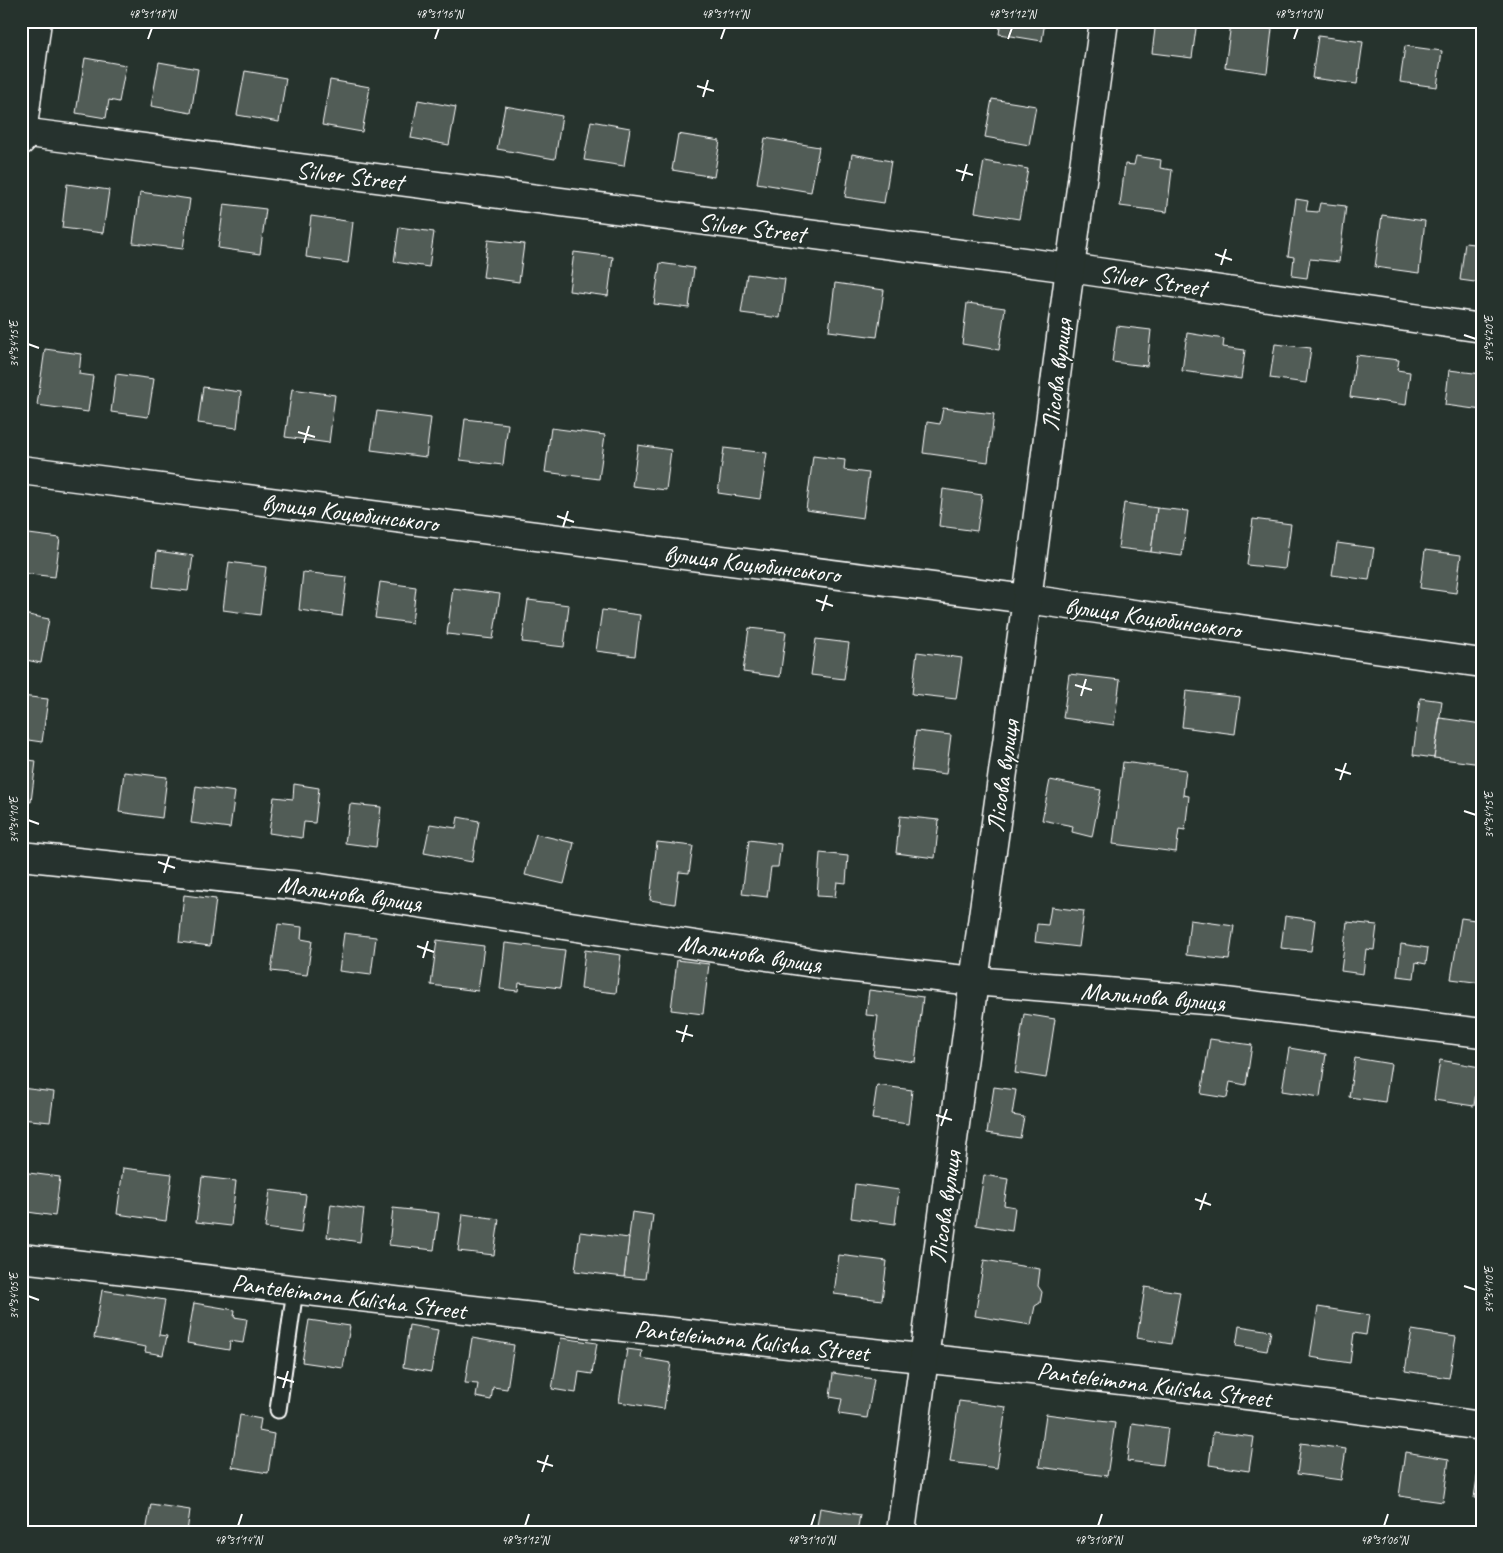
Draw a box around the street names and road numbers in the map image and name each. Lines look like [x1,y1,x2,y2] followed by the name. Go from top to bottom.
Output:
[295,154,409,199] street label: Silver Street
[697,206,811,251] street label: Silver Street
[1097,258,1212,305] street label: Silver Street
[1034,315,1080,433] street label: Лісова вулиця
[260,486,443,540] street label: вулиця Коцюбинського
[662,537,845,591] street label: вулиця Коцюбинського
[1063,590,1246,647] street label: вулиця Коцюбинського
[979,716,1027,834] street label: Лісова вулиця
[276,868,425,920] street label: Малинова вулиця
[676,927,825,981] street label: Малинова вулиця
[1080,975,1227,1019] street label: Малинова вулиця
[921,1147,969,1265] street label: Лісова вулиця
[230,1267,471,1328] street label: Panteleimona Kulisha Street
[633,1313,874,1370] street label: Panteleimona Kulisha Street
[1035,1355,1276,1416] street label: Panteleimona Kulisha Street

